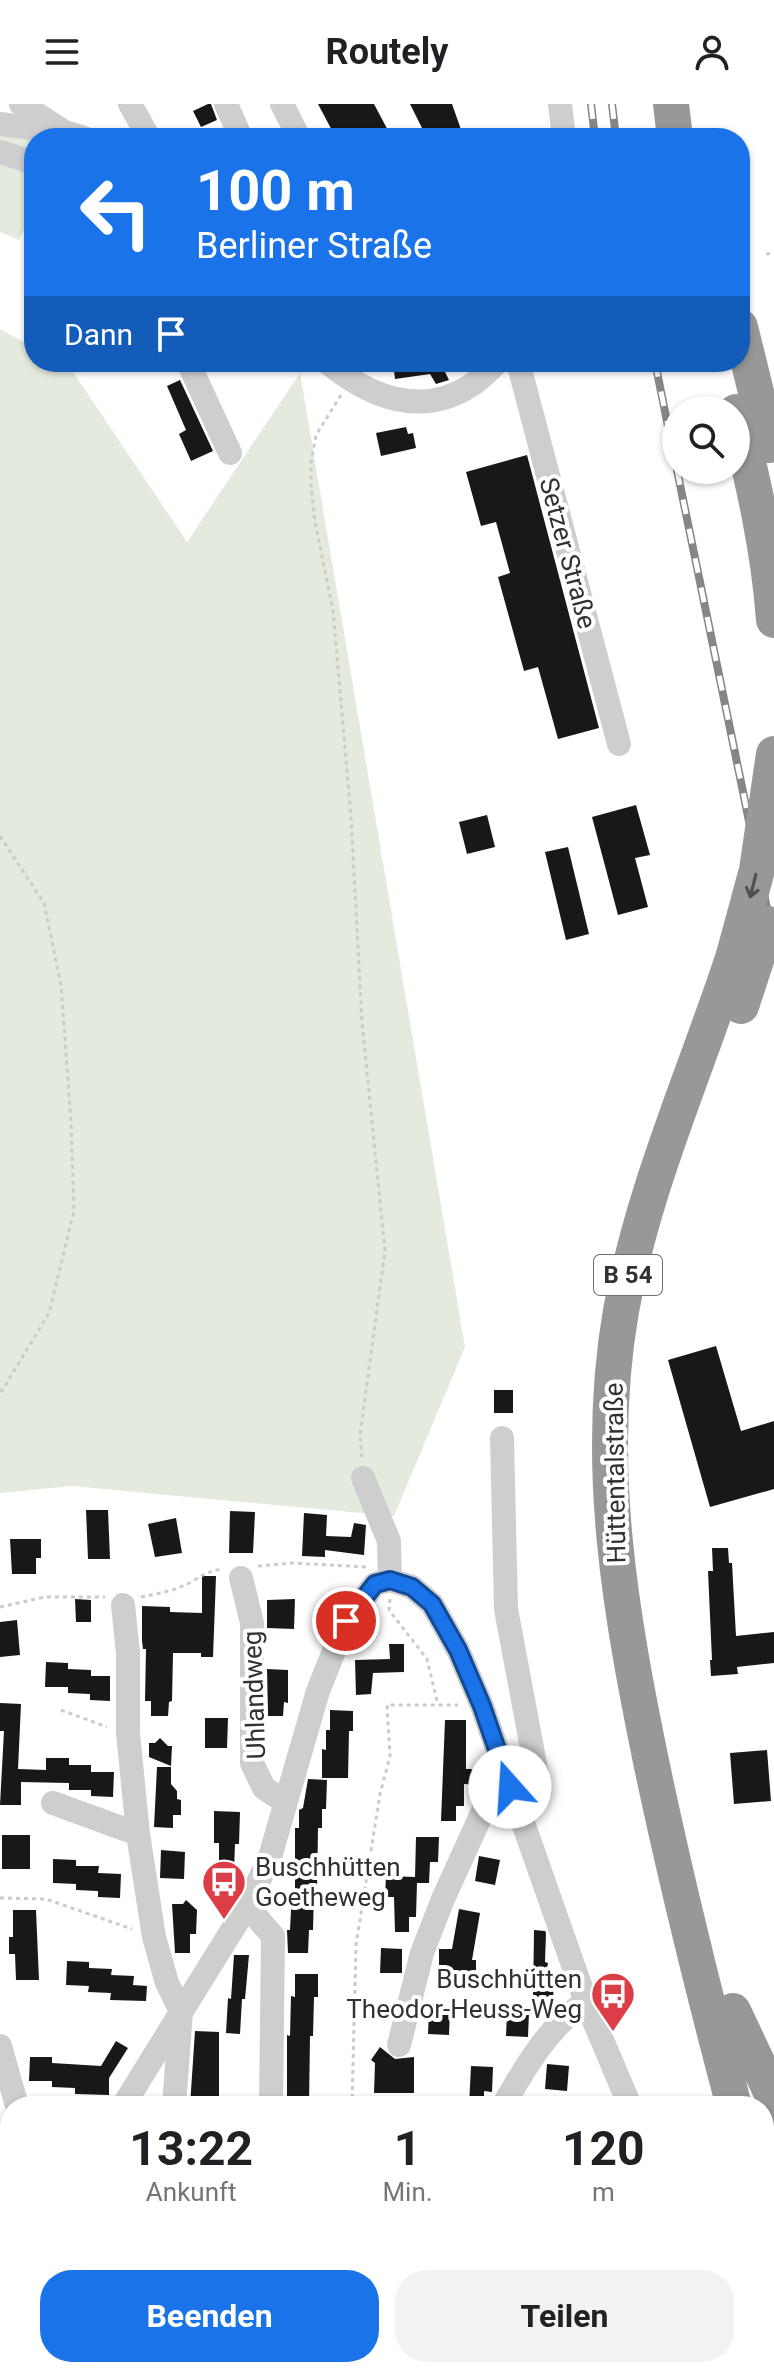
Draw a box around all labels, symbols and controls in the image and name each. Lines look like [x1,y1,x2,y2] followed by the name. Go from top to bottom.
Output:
[40,30,84,74] icon: menu
[690,30,734,74] icon: person
[326,31,448,73] text: Routely
[196,158,355,224] text: 100 m
[64,160,168,264] icon: left
[196,225,432,267] text: Berliner Straße
[149,312,193,356] icon: arrive
[64,317,133,352] text: Dann
[662,396,750,484] map controls
[662,396,750,484] button: search
[533,474,603,632] street label: Setzer Straße
[744,872,759,898] one-way arrow
[594,1255,662,1295] road number: B 54
[598,1382,632,1564] street label: Hüttentalstraße
[312,1587,380,1655] pin
[324,1599,368,1643] icon: arrive
[237,1630,271,1760] street label: Uhlandweg
[468,1745,552,1829] position arrow
[255,1852,401,1912] place label: Buschhütten Goetheweg
[200,1858,248,1921] bus stop icon: Buschhütten Goetheweg
[346,1964,582,2024] place label: Buschhütten Theodor-Heuss-Weg
[589,1970,637,2033] bus stop icon: Buschhütten Theodor-Heuss-Weg
[129,2120,253,2177] text: 13:22
[394,2120,421,2177] text: 1
[562,2120,645,2177] text: 120
[146,2177,237,2207] text: Ankunft
[382,2177,433,2207] text: Min.
[592,2177,615,2207] text: m
[40,2270,379,2362] button: Beenden
[395,2270,734,2362] button: Teilen

